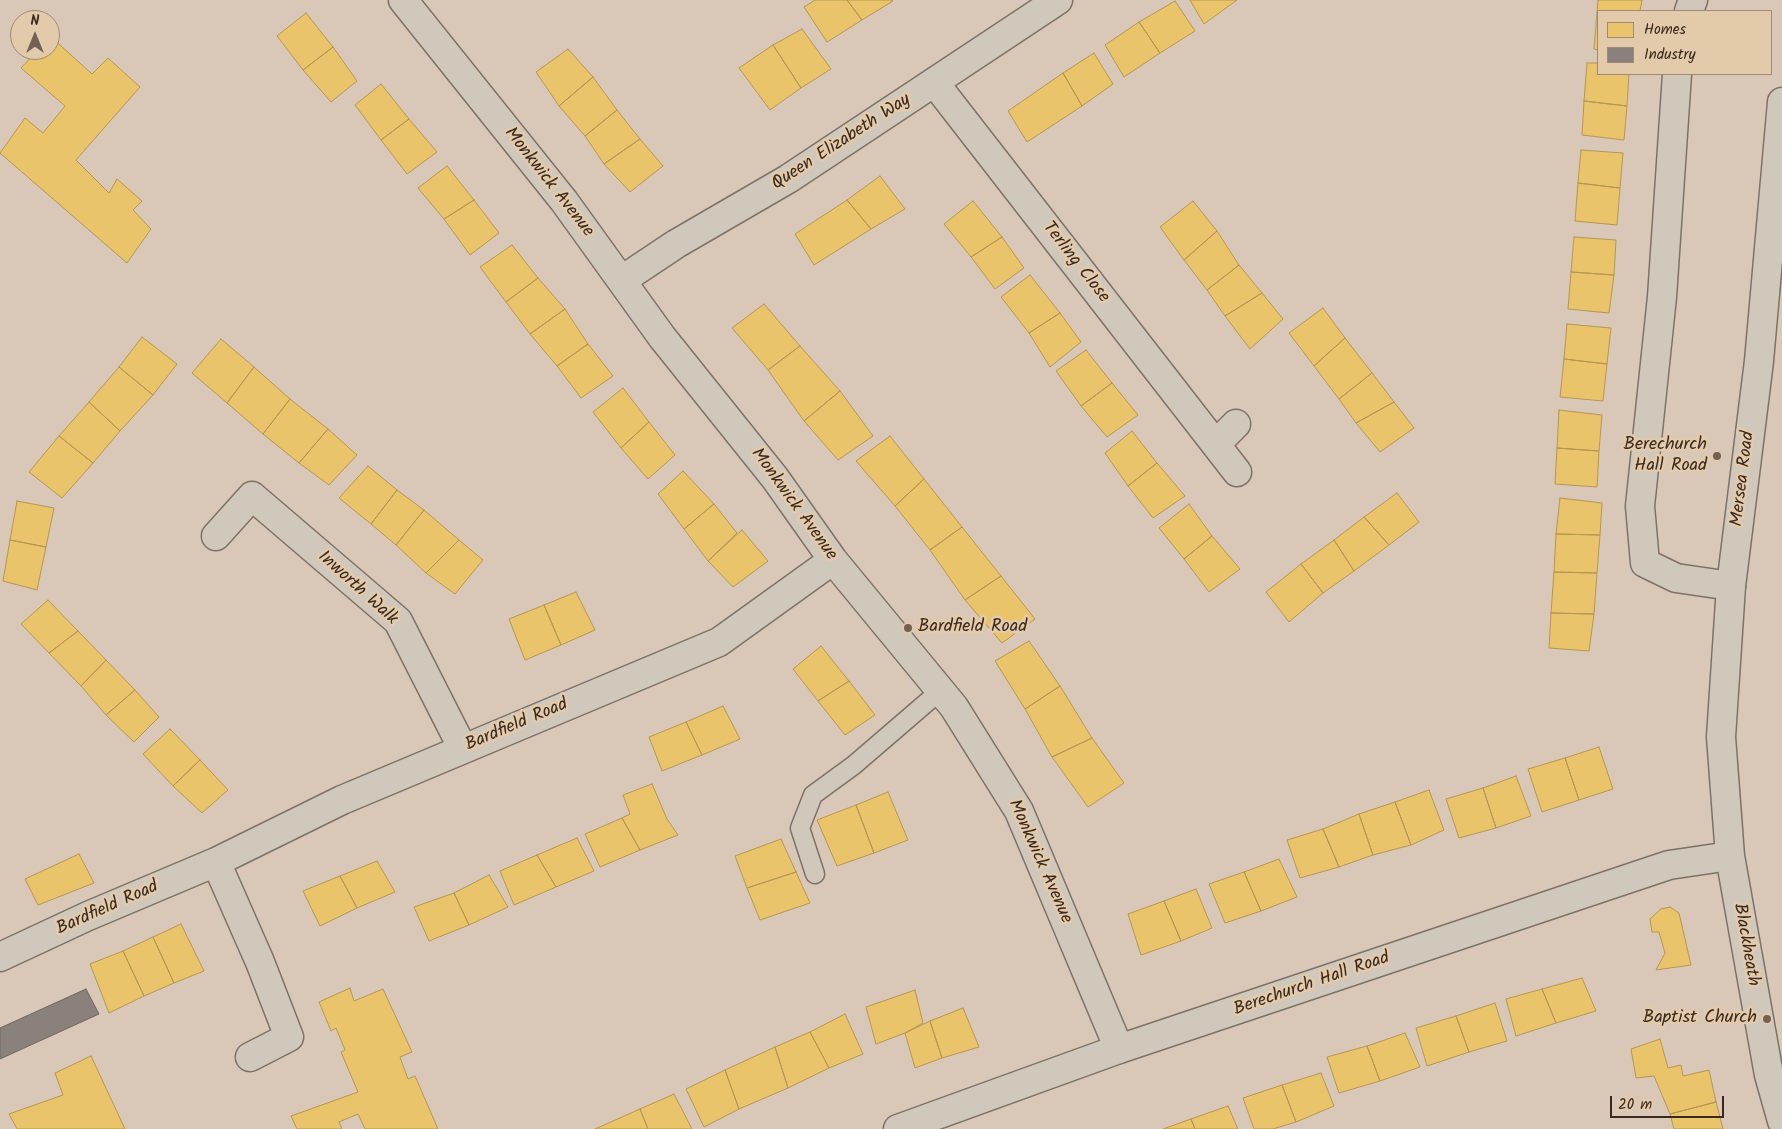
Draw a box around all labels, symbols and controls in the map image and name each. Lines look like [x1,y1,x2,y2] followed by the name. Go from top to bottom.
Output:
[10,10,60,60] north arrow
[31,10,39,32] text: N
[1597,10,1772,75] legend
[1644,18,1686,42] text: Homes
[1644,43,1696,67] text: Industry
[769,90,915,196] street label: Queen Elizabeth Way
[498,124,598,242] street label: Monkwick Avenue
[1037,218,1113,308] street label: Terling Close
[1727,430,1761,528] street label: Mersea Road
[1623,435,1707,478] place label: Berechurch Hall Road
[745,445,841,565] street label: Monkwick Avenue
[1711,450,1723,462] marker: Berechurch Hall Road
[312,547,402,631] street label: Inworth Walk
[918,617,1027,639] place label: Bardfield Road
[902,622,914,634] marker: Bardfield Road
[463,695,571,757] street label: Bardfield Road
[1002,797,1076,927] street label: Monkwick Avenue
[54,877,162,941] street label: Bardfield Road
[1727,902,1763,988] street label: Blackheath
[1231,948,1393,1022] street label: Berechurch Hall Road
[1643,1008,1757,1030] place label: Baptist Church
[1761,1013,1773,1025] marker: Baptist Church
[1612,1086,1726,1118] scale bar
[1618,1093,1652,1117] text: 20 m

